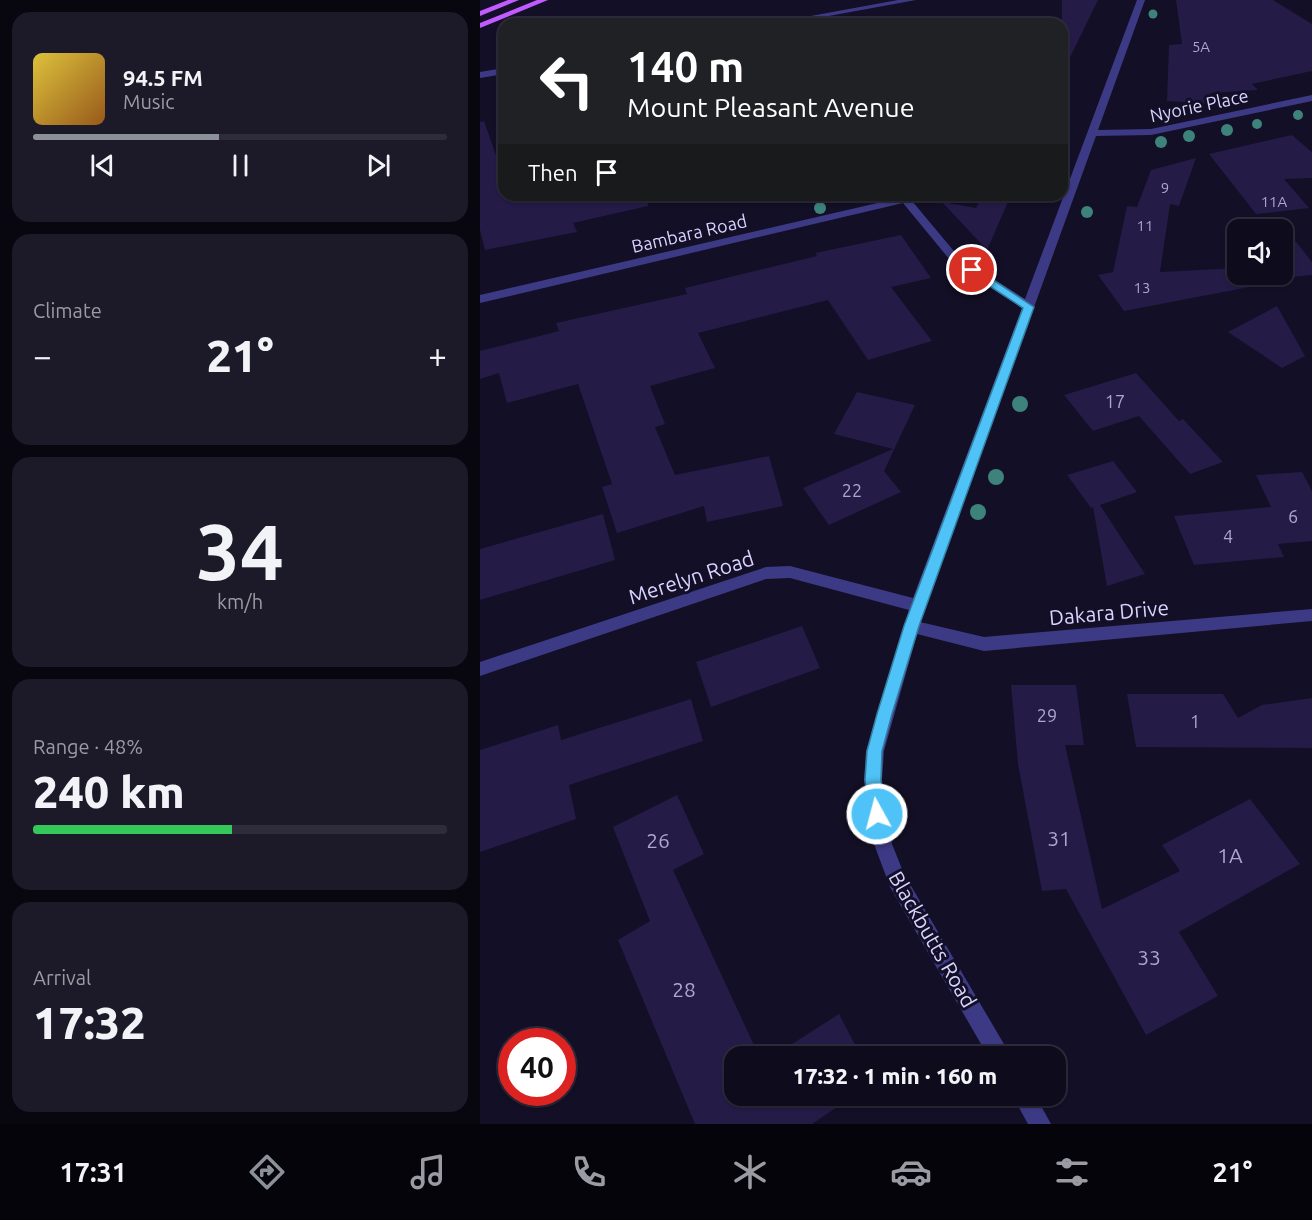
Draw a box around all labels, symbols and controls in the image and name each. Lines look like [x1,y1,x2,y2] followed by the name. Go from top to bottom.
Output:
[1192,38,1210,55] house number: 5A
[528,42,606,120] icon: left
[627,43,744,90] text: 140 m
[123,65,203,90] text: 94.5 FM
[1148,85,1250,125] street label: Nyorie Place
[123,90,175,113] text: Music
[627,92,915,122] text: Mount Pleasant Avenue
[86,149,119,182] icon: previous
[224,149,257,182] icon: pause
[362,149,395,182] icon: next
[590,156,623,189] icon: arrive
[528,160,578,185] text: Then
[1161,179,1169,196] house number: 9
[1261,193,1288,210] house number: 11A
[629,210,749,256] street label: Bambara Road
[1137,217,1153,234] house number: 11
[1227,219,1293,285] map controls
[1227,219,1293,285] button: sound
[946,244,997,295] pin
[955,253,988,286] icon: arrive
[1134,279,1150,296] house number: 13
[33,299,102,322] text: Climate
[206,330,274,381] text: 21°
[33,337,52,374] text: −
[428,337,447,374] text: +
[1105,391,1125,411] house number: 17
[842,480,862,500] house number: 22
[1288,506,1298,526] house number: 6
[196,507,284,595] text: 34
[1223,526,1233,546] house number: 4
[625,545,757,609] street label: Merelyn Road
[217,590,263,613] text: km/h
[1048,595,1170,629] street label: Dakara Drive
[1037,705,1057,725] house number: 29
[1190,711,1200,731] house number: 1
[33,735,143,758] text: Range · 48%
[33,766,185,817] text: 240 km
[845,782,909,846] position arrow
[1047,826,1071,850] house number: 31
[646,828,670,852] house number: 26
[1217,843,1243,867] house number: 1A
[884,867,982,1011] street label: Blackbutts Road
[1137,945,1161,969] house number: 33
[33,966,91,989] text: Arrival
[672,977,696,1001] house number: 28
[33,997,146,1048] text: 17:32
[498,1028,576,1106] speed limit sign: 40
[793,1063,997,1088] text: 17:32 · 1 min · 160 m
[246,1151,288,1193] icon: directions
[407,1151,449,1193] icon: music
[568,1151,610,1193] icon: phone
[729,1151,771,1193] icon: climate
[890,1151,932,1193] icon: car
[1051,1151,1093,1193] icon: filters
[60,1157,127,1187] text: 17:31
[1212,1157,1252,1187] text: 21°

